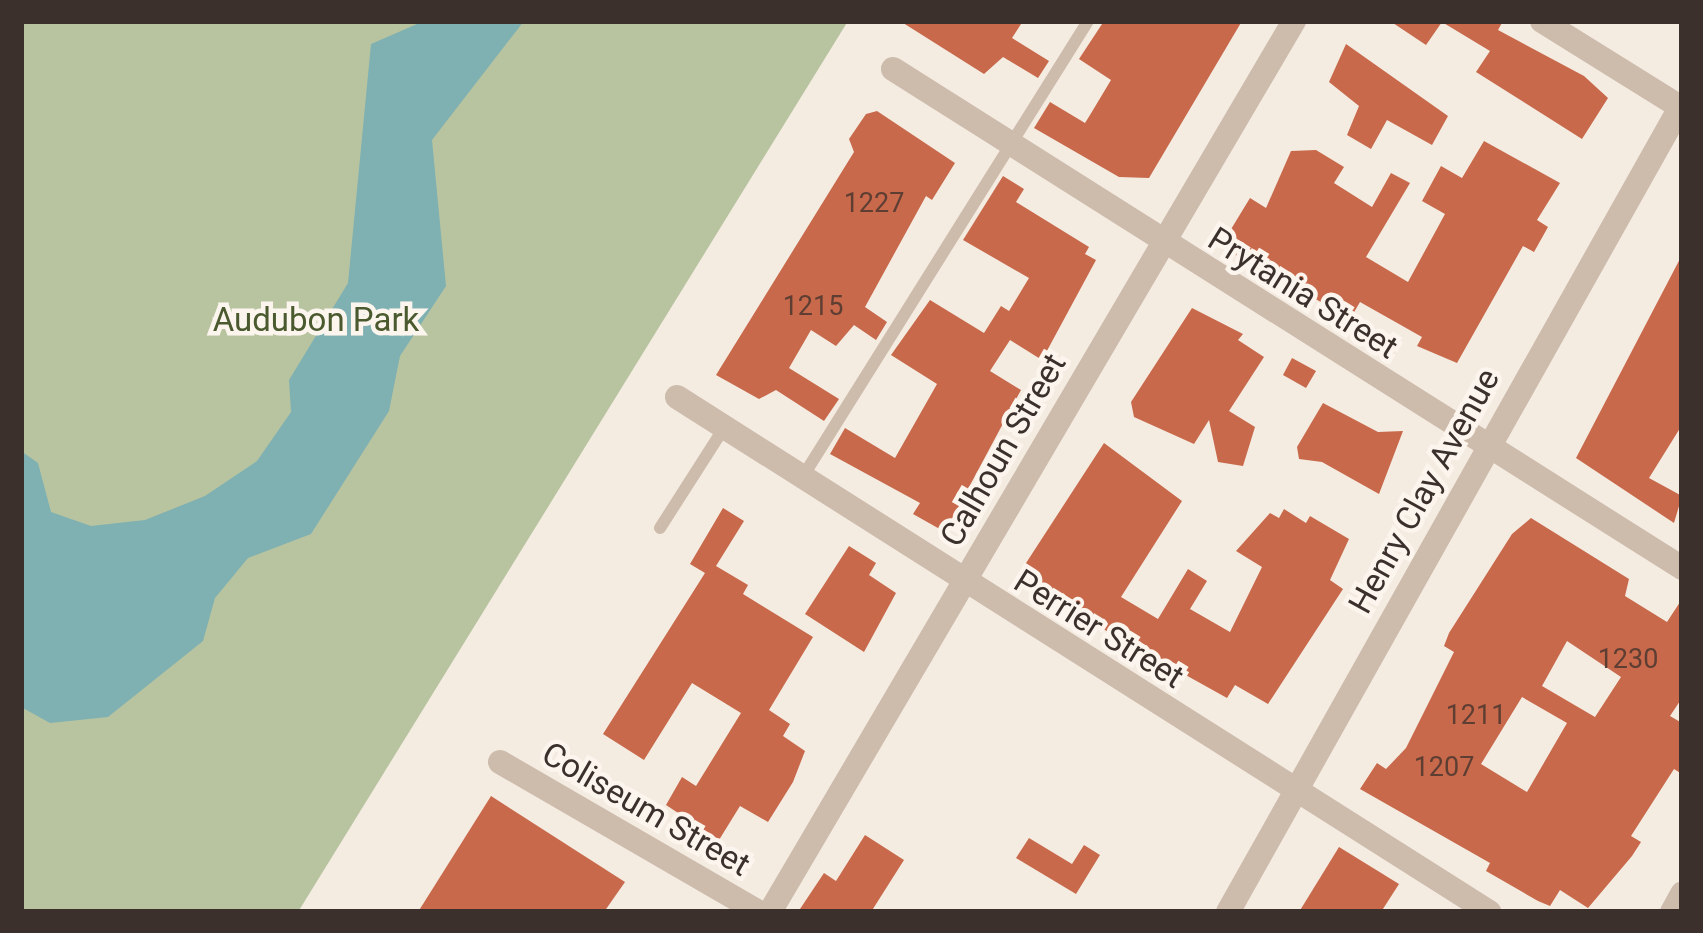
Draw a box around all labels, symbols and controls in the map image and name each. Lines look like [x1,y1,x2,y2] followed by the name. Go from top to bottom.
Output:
[844,188,904,220] house number: 1227
[1201,219,1405,367] street label: Prytania Street
[783,291,843,323] house number: 1215
[213,300,419,340] park label: Audubon Park
[932,347,1074,553] street label: Calhoun Street
[1340,362,1508,620] street label: Henry Clay Avenue
[1007,561,1191,697] street label: Perrier Street
[1598,644,1658,676] house number: 1230
[1446,700,1506,732] house number: 1211
[535,734,757,884] street label: Coliseum Street
[1414,752,1474,784] house number: 1207

